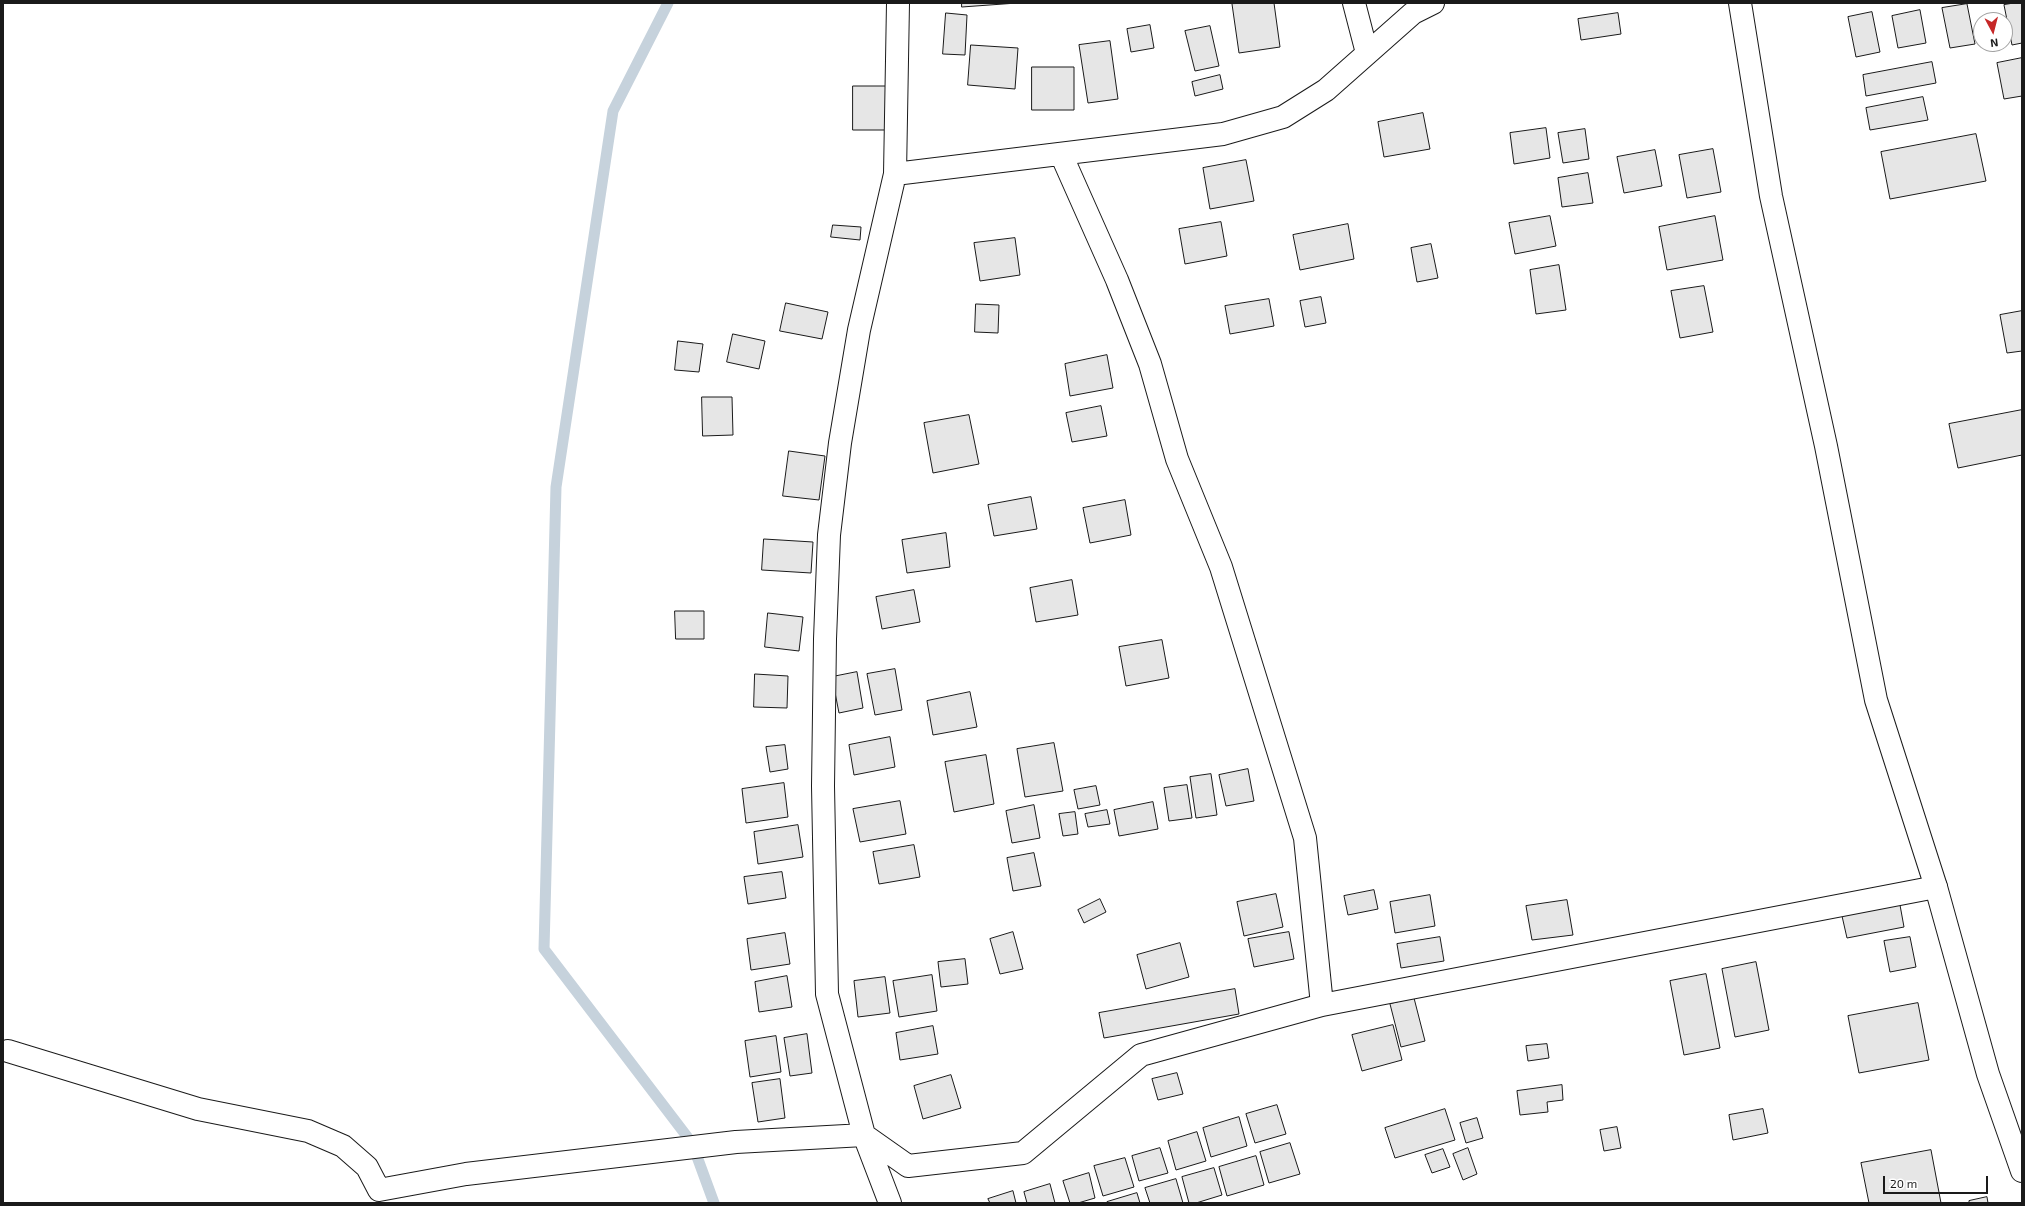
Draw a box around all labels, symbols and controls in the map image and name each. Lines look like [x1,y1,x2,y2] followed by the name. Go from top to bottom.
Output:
[1973,12,2013,52] north arrow
[1990,36,1999,50] text: N
[1885,1168,1990,1194] scale bar
[1890,1176,1917,1190] text: 20 m

